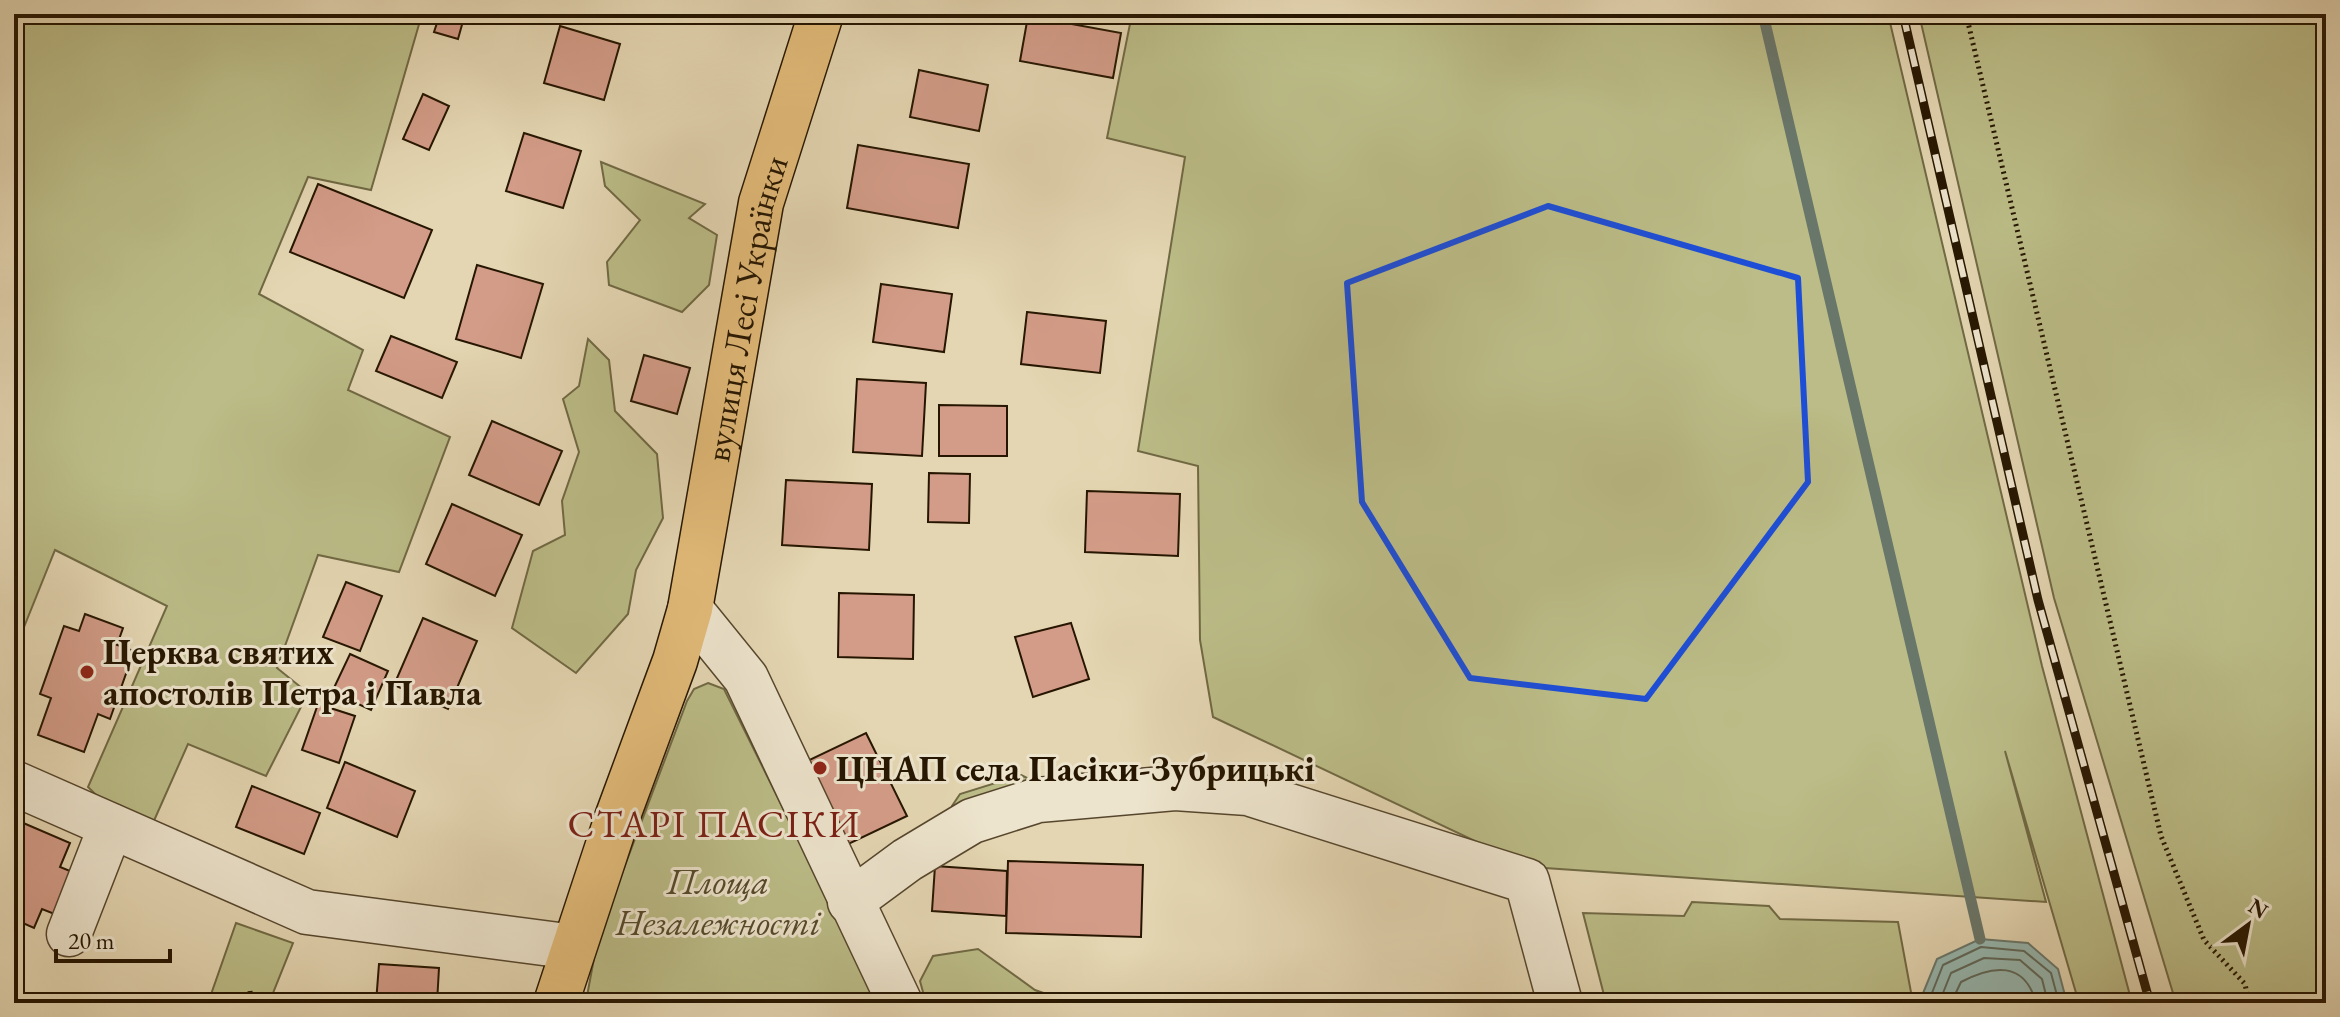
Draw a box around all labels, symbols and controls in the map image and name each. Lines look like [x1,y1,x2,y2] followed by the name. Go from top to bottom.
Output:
[693,149,798,465] street label: вулиця Лесі Українки
[103,628,482,716] place label: Церква святих апостолів Петра і Павла
[78,663,96,681] marker: Церква святих апостолів Петра і Павла
[836,745,1315,792] place label: ЦНАП села Пасіки-Зубрицькі
[811,759,829,777] marker: ЦНАП села Пасіки-Зубрицькі
[567,799,861,848] district label: СТАРІ ПАСІКИ
[615,858,822,946] park label: Площа Незалежності
[2208,885,2288,965] north arrow
[2243,891,2274,926] text: N
[56,913,170,963] scale bar
[68,925,115,956] text: 20 m

